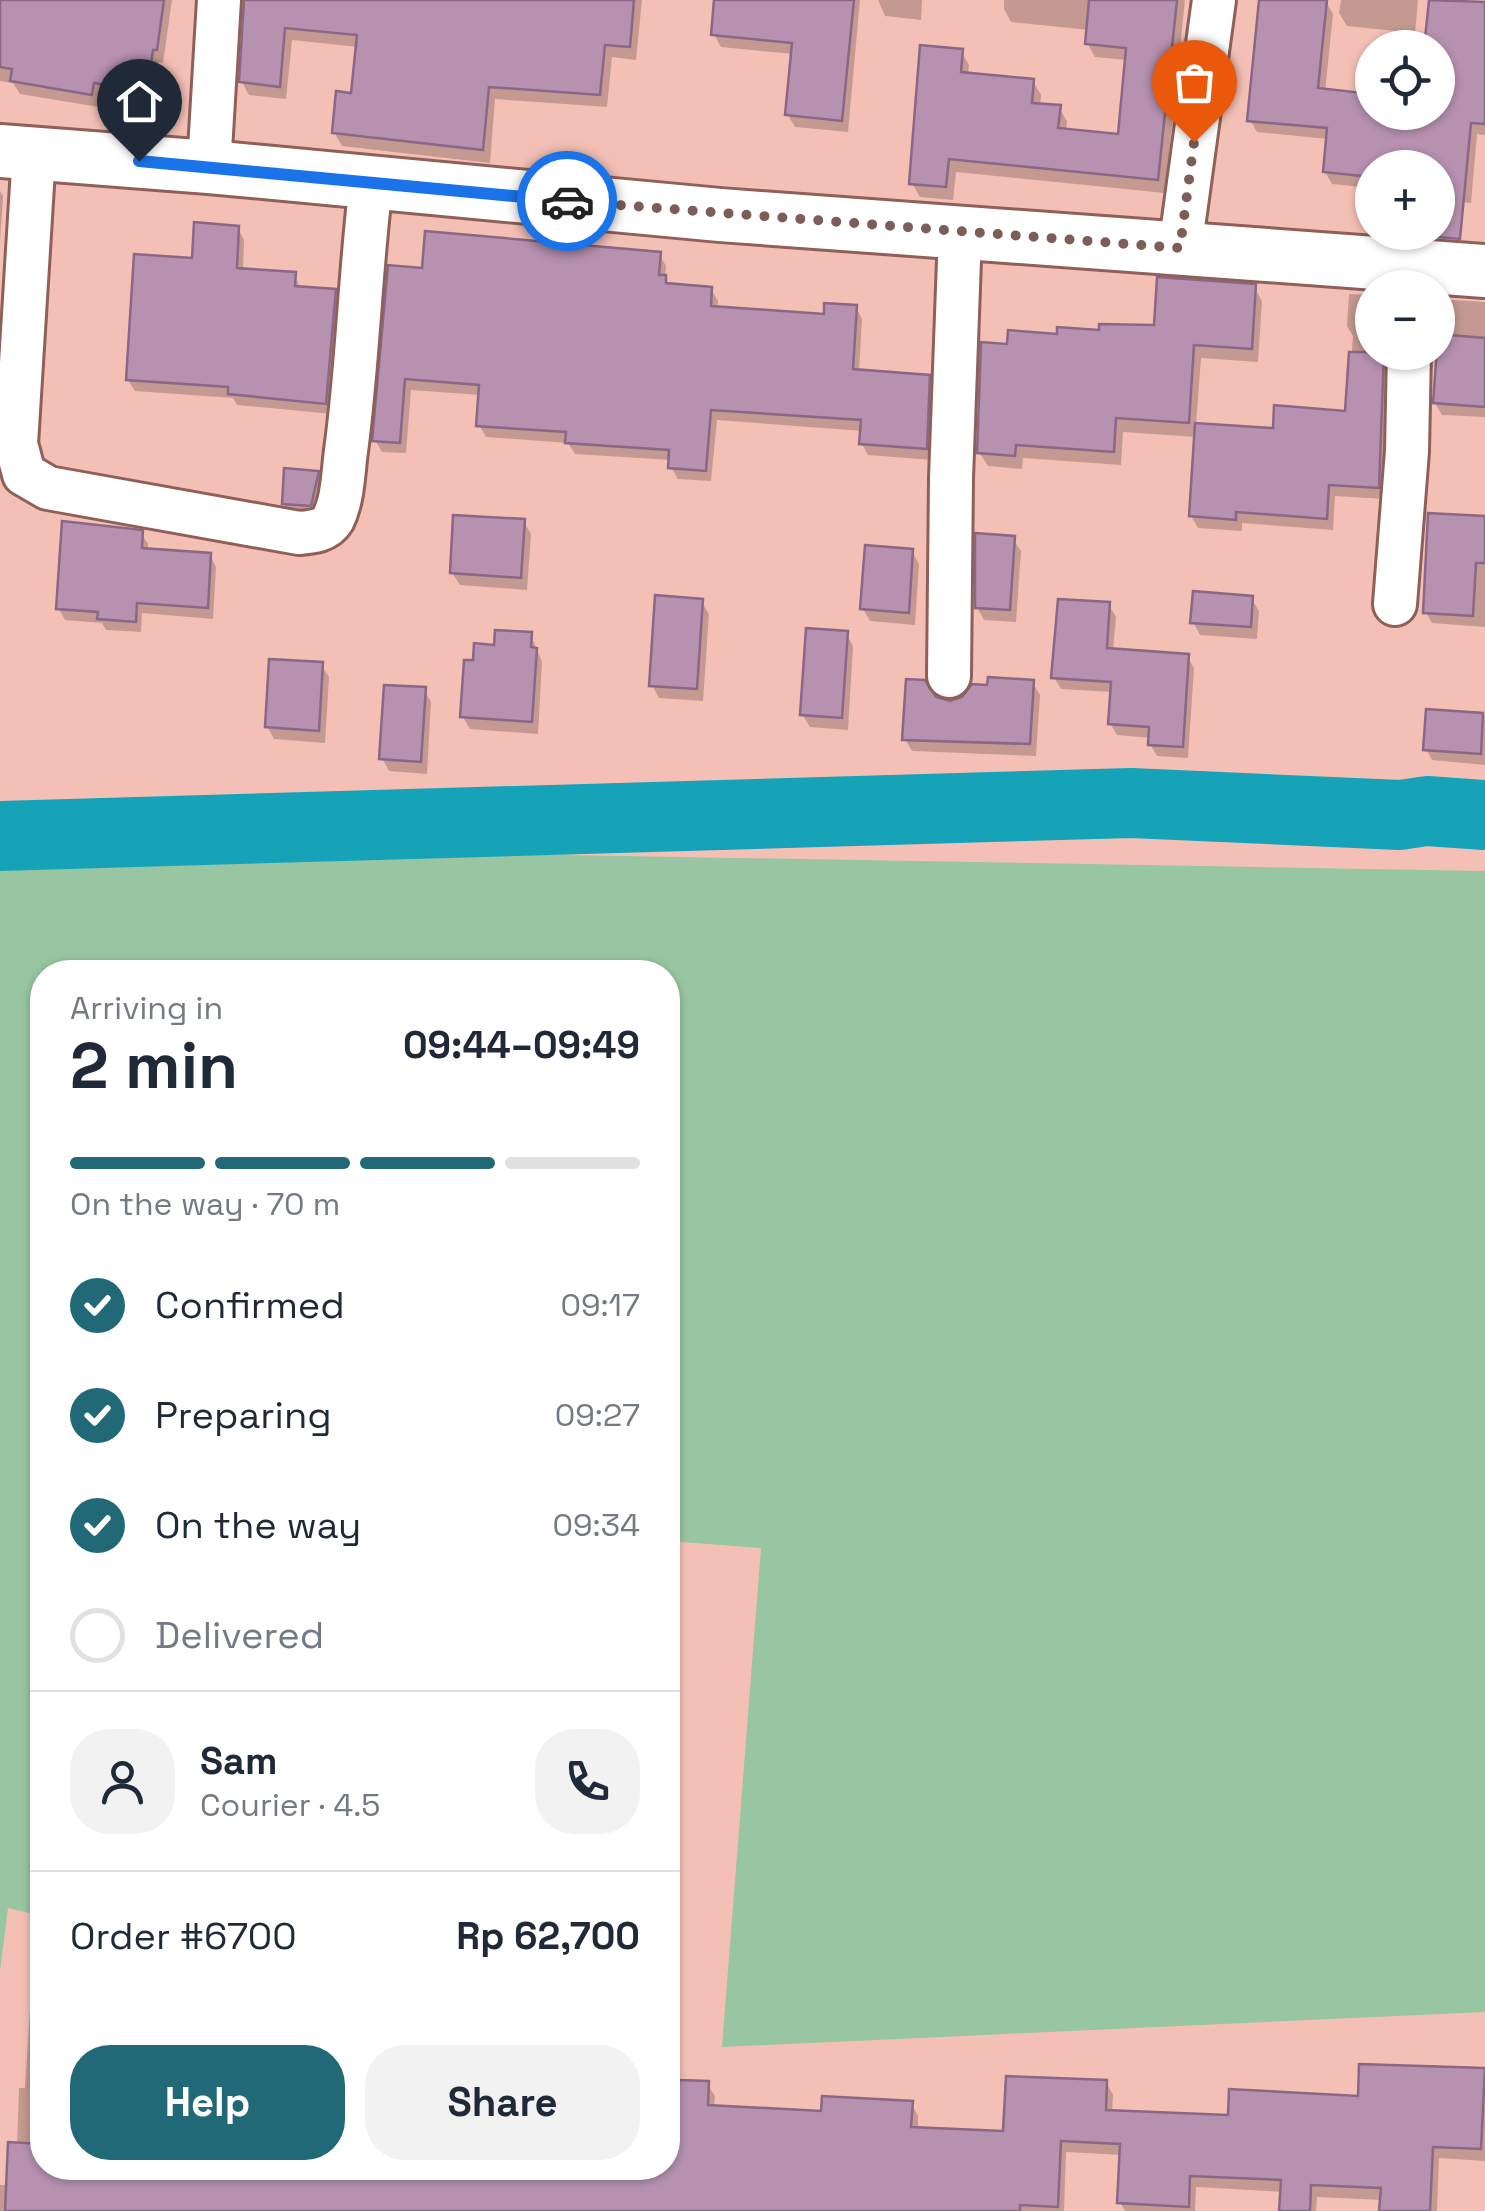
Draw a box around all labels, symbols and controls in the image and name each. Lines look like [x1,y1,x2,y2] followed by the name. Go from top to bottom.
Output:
[1355,30,1455,370] map controls
[1355,30,1455,130] button: locate
[1152,40,1237,143] pin
[1167,55,1222,110] icon: bag
[97,59,182,162] pin
[112,74,167,129] icon: home
[1355,150,1455,250] button: +
[517,151,617,251] courier
[540,174,595,229] icon: car
[1355,270,1455,370] button: −
[70,988,223,1028] text: Arriving in
[403,1021,640,1069] text: 09:44–09:49
[70,1024,238,1107] text: 2 min
[70,1184,340,1224] text: On the way · 70 m
[70,1278,125,1333] icon: check
[155,1281,345,1329] text: Confirmed
[560,1285,640,1325] text: 09:17
[70,1388,125,1443] icon: check
[155,1391,332,1439] text: Preparing
[555,1395,640,1435] text: 09:27
[70,1498,125,1553] icon: check
[155,1501,361,1549] text: On the way
[552,1505,640,1545] text: 09:34
[155,1611,324,1659] text: Delivered
[70,1729,175,1834] button: person
[535,1729,640,1834] button: phone
[200,1737,277,1785] text: Sam
[200,1785,381,1825] text: Courier · 4.5
[70,1912,297,1960] text: Order #6700
[456,1912,640,1960] text: Rp 62,700
[70,2045,345,2160] button: Help
[365,2045,640,2160] button: Share

